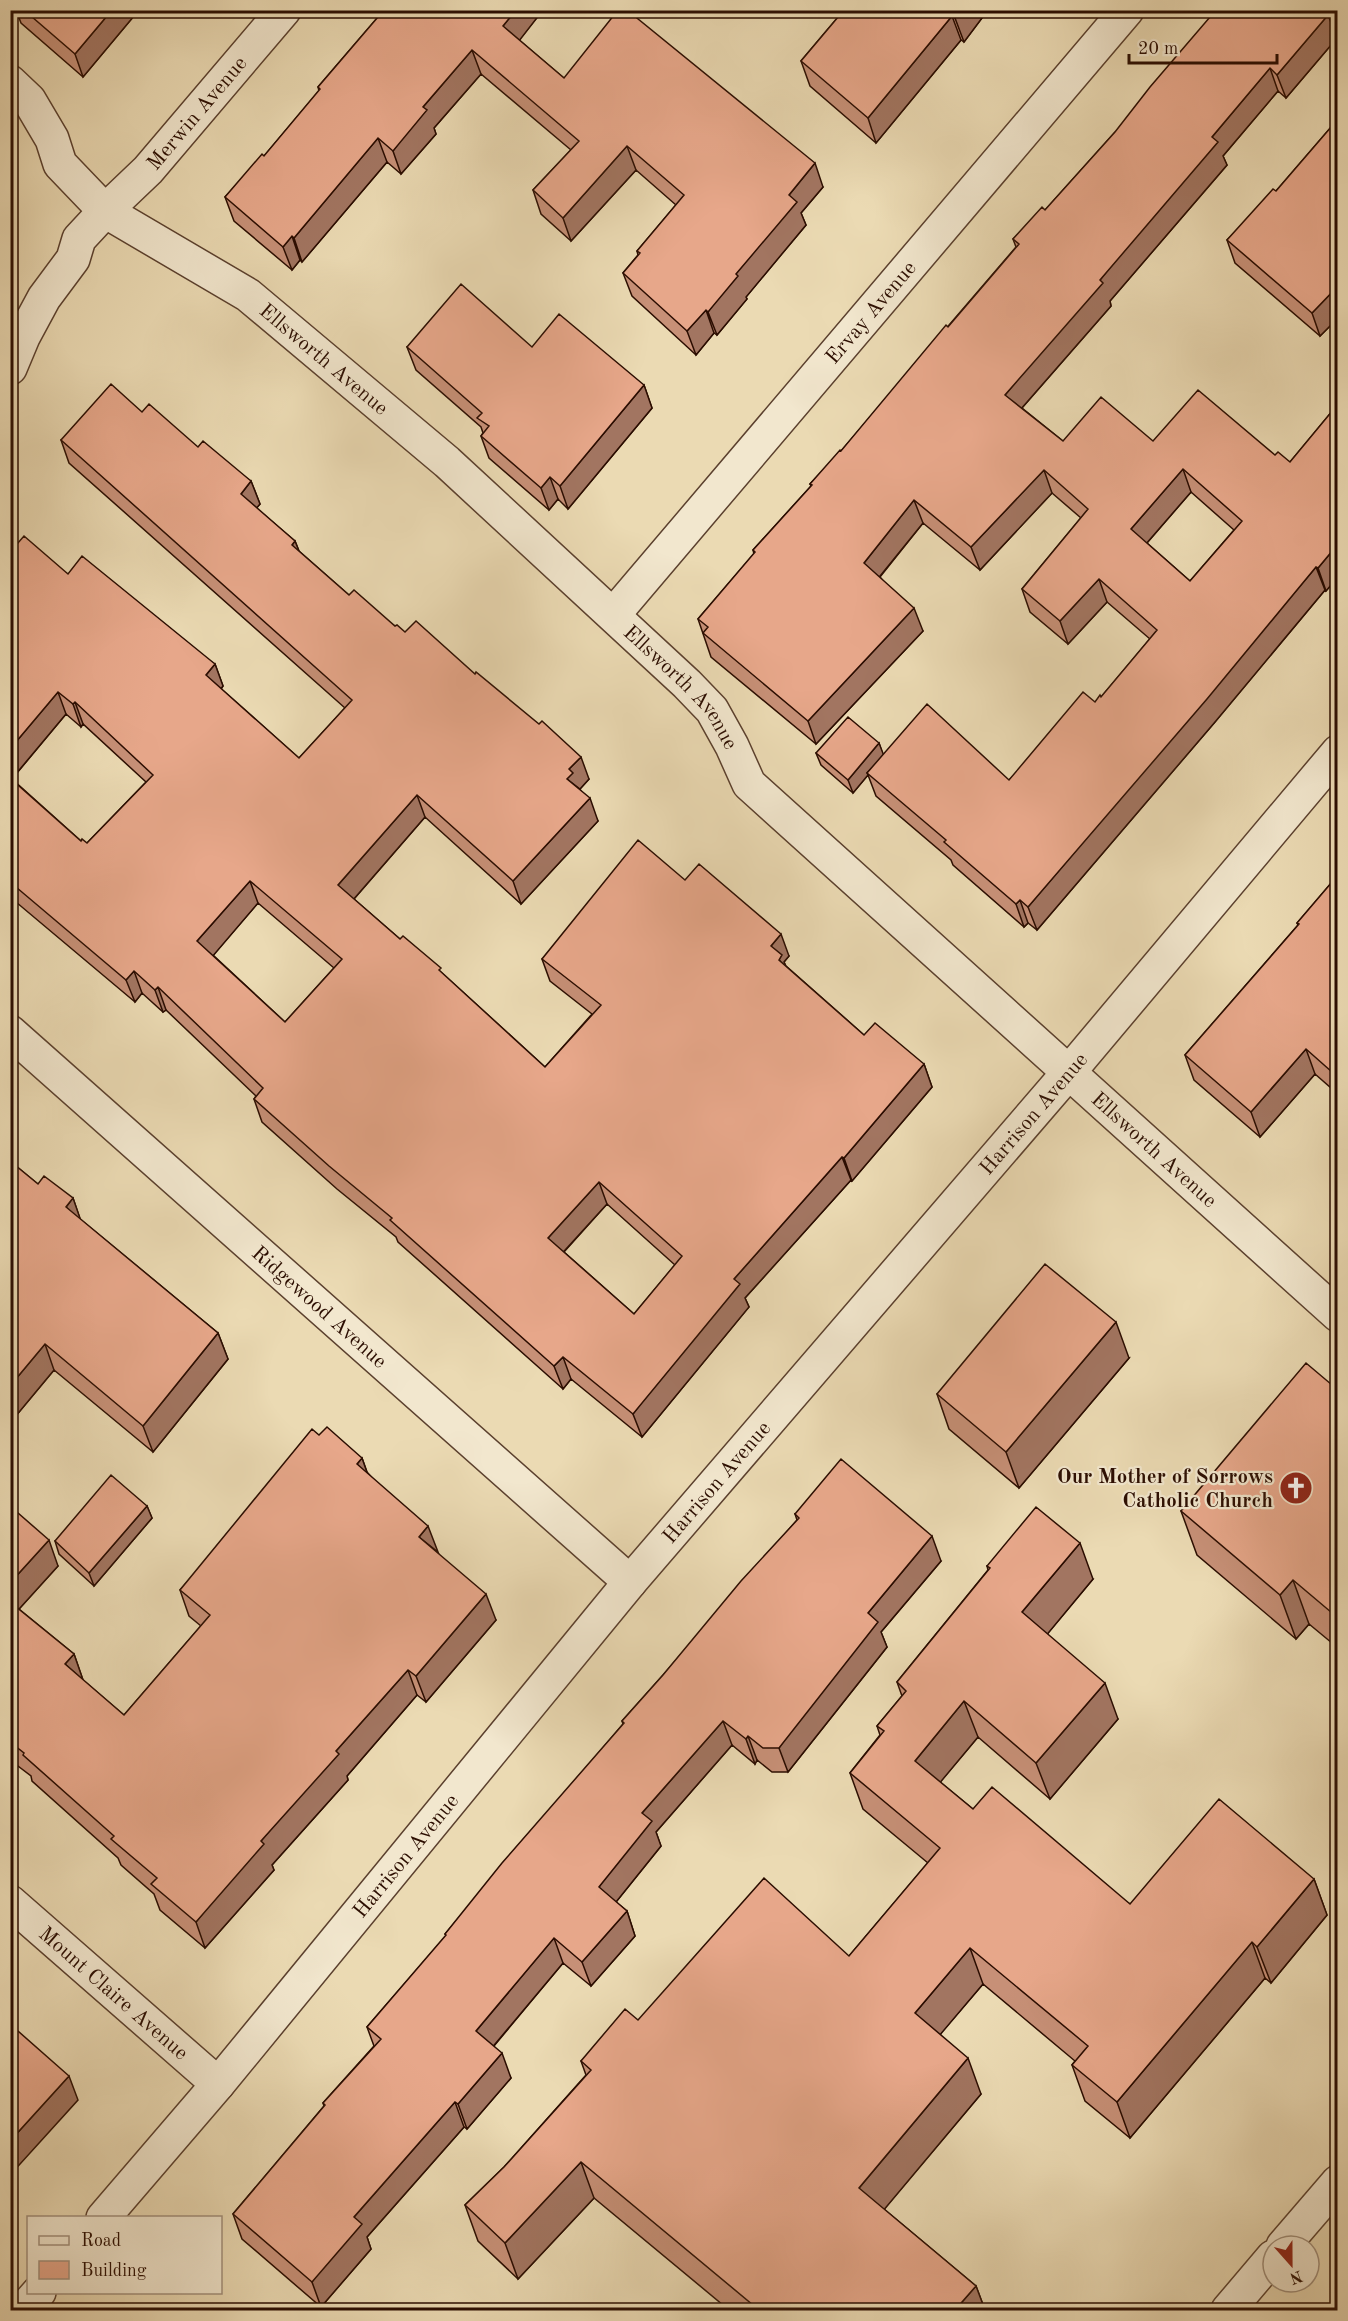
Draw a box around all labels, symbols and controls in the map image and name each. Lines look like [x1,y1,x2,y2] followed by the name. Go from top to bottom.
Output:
[1129,27,1278,65] scale bar
[1138,40,1178,58] text: 20 m
[144,53,252,175] street label: Merwin Avenue
[822,258,921,368] street label: Ervay Avenue
[255,300,391,420] street label: Ellsworth Avenue
[619,622,741,753] street label: Ellsworth Avenue
[976,1050,1092,1180] street label: Harrison Avenue
[1087,1089,1220,1212] street label: Ellsworth Avenue
[247,1243,390,1373] street label: Ridgewood Avenue
[659,1418,775,1548] street label: Harrison Avenue
[1057,1467,1273,1512] place label: Our Mother of Sorrows Catholic Church
[1278,1470,1314,1506] church icon: Our Mother of Sorrows Catholic Church
[350,1791,463,1923] street label: Harrison Avenue
[34,1923,191,2065] street label: Mount Claire Avenue
[27,2216,222,2294] legend
[81,2232,121,2250] text: Road
[1261,2234,1321,2294] north arrow
[81,2262,147,2280] text: Building
[1286,2266,1304,2286] text: N

